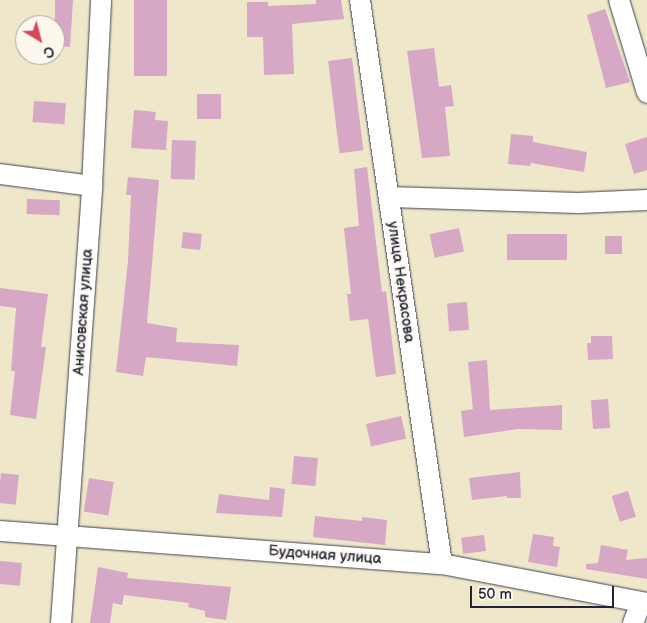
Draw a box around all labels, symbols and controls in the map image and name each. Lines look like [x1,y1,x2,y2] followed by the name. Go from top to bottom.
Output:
[15,15,65,65] north arrow
[40,42,58,61] text: С
[384,220,418,344] street label: улица Некрасова
[70,248,96,376] street label: Анисовская улица
[268,542,382,568] street label: Будочная улица
[472,576,616,608] scale bar
[478,585,512,604] text: 50 m

